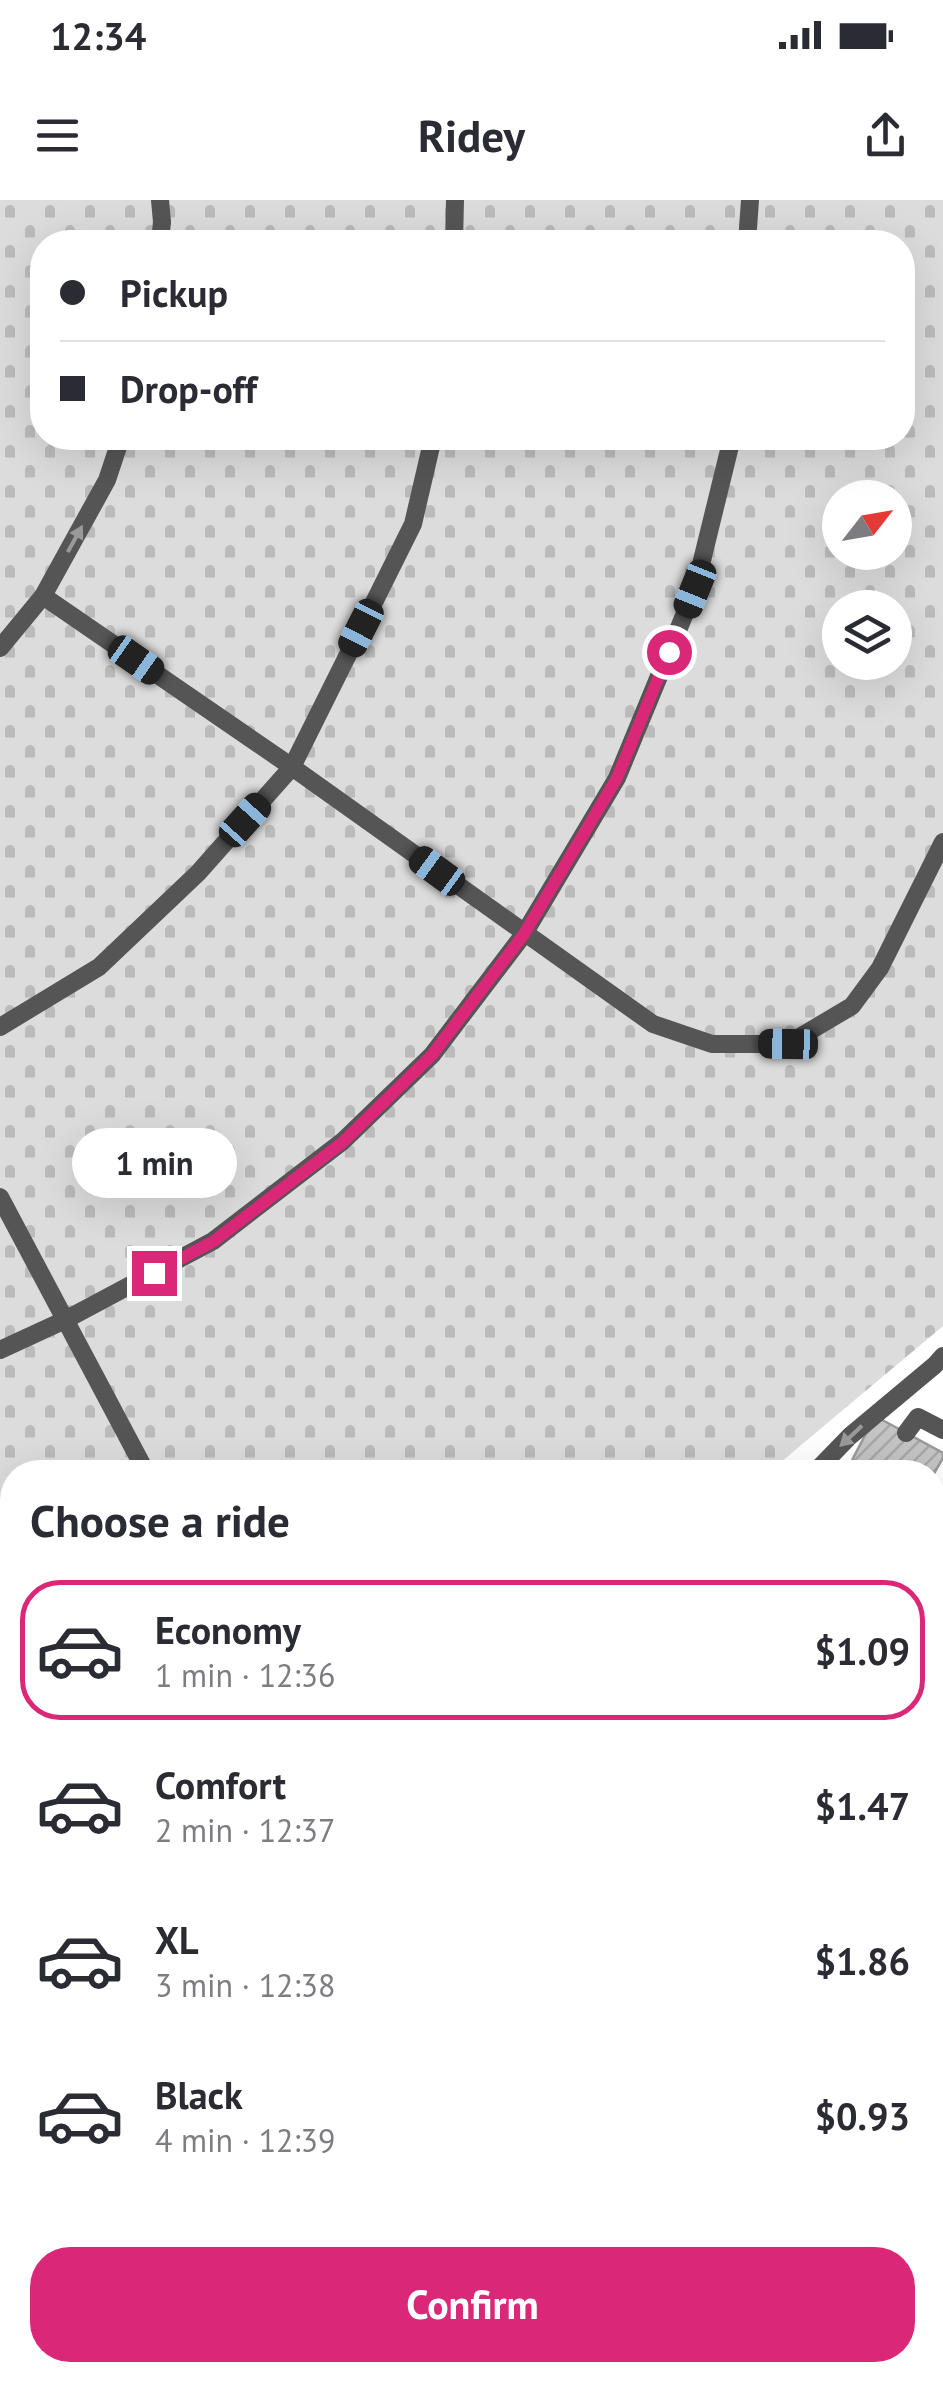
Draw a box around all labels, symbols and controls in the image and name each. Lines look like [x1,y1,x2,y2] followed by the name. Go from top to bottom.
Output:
[50,11,146,60] text: 12:34
[418,106,525,164] text: Ridey
[30,108,85,163] icon: menu
[858,108,913,163] icon: share
[120,268,228,317] text: Pickup
[120,364,257,413] text: Drop-off
[822,480,912,570] north arrow
[822,480,912,680] map controls
[66,525,83,554] one-way arrow
[670,556,720,622] car
[822,590,912,680] button: layers
[334,594,388,662] car
[647,630,692,675] route start
[103,631,169,689] car
[214,788,276,852] car
[404,841,470,901] car
[758,1028,818,1060] car
[72,1128,236,1198] callout: 1 min
[115,1142,194,1184] text: 1 min
[132,1251,177,1296] route end
[839,1424,864,1446] one-way arrow
[30,1491,290,1549] text: Choose a ride
[35,1605,125,1695] icon: car
[155,1605,301,1654] text: Economy
[814,1626,910,1675] text: $1.09
[155,1654,335,1696] text: 1 min · 12:36
[35,1760,125,1850] icon: car
[155,1760,286,1809] text: Comfort
[814,1781,910,1830] text: $1.47
[155,1809,335,1851] text: 2 min · 12:37
[35,1915,125,2005] icon: car
[155,1915,199,1964] text: XL
[814,1936,910,1985] text: $1.86
[155,1964,335,2006] text: 3 min · 12:38
[35,2070,125,2160] icon: car
[155,2070,243,2119] text: Black
[814,2091,910,2140] text: $0.93
[155,2119,335,2161] text: 4 min · 12:39
[30,2247,915,2362] button: Confirm

